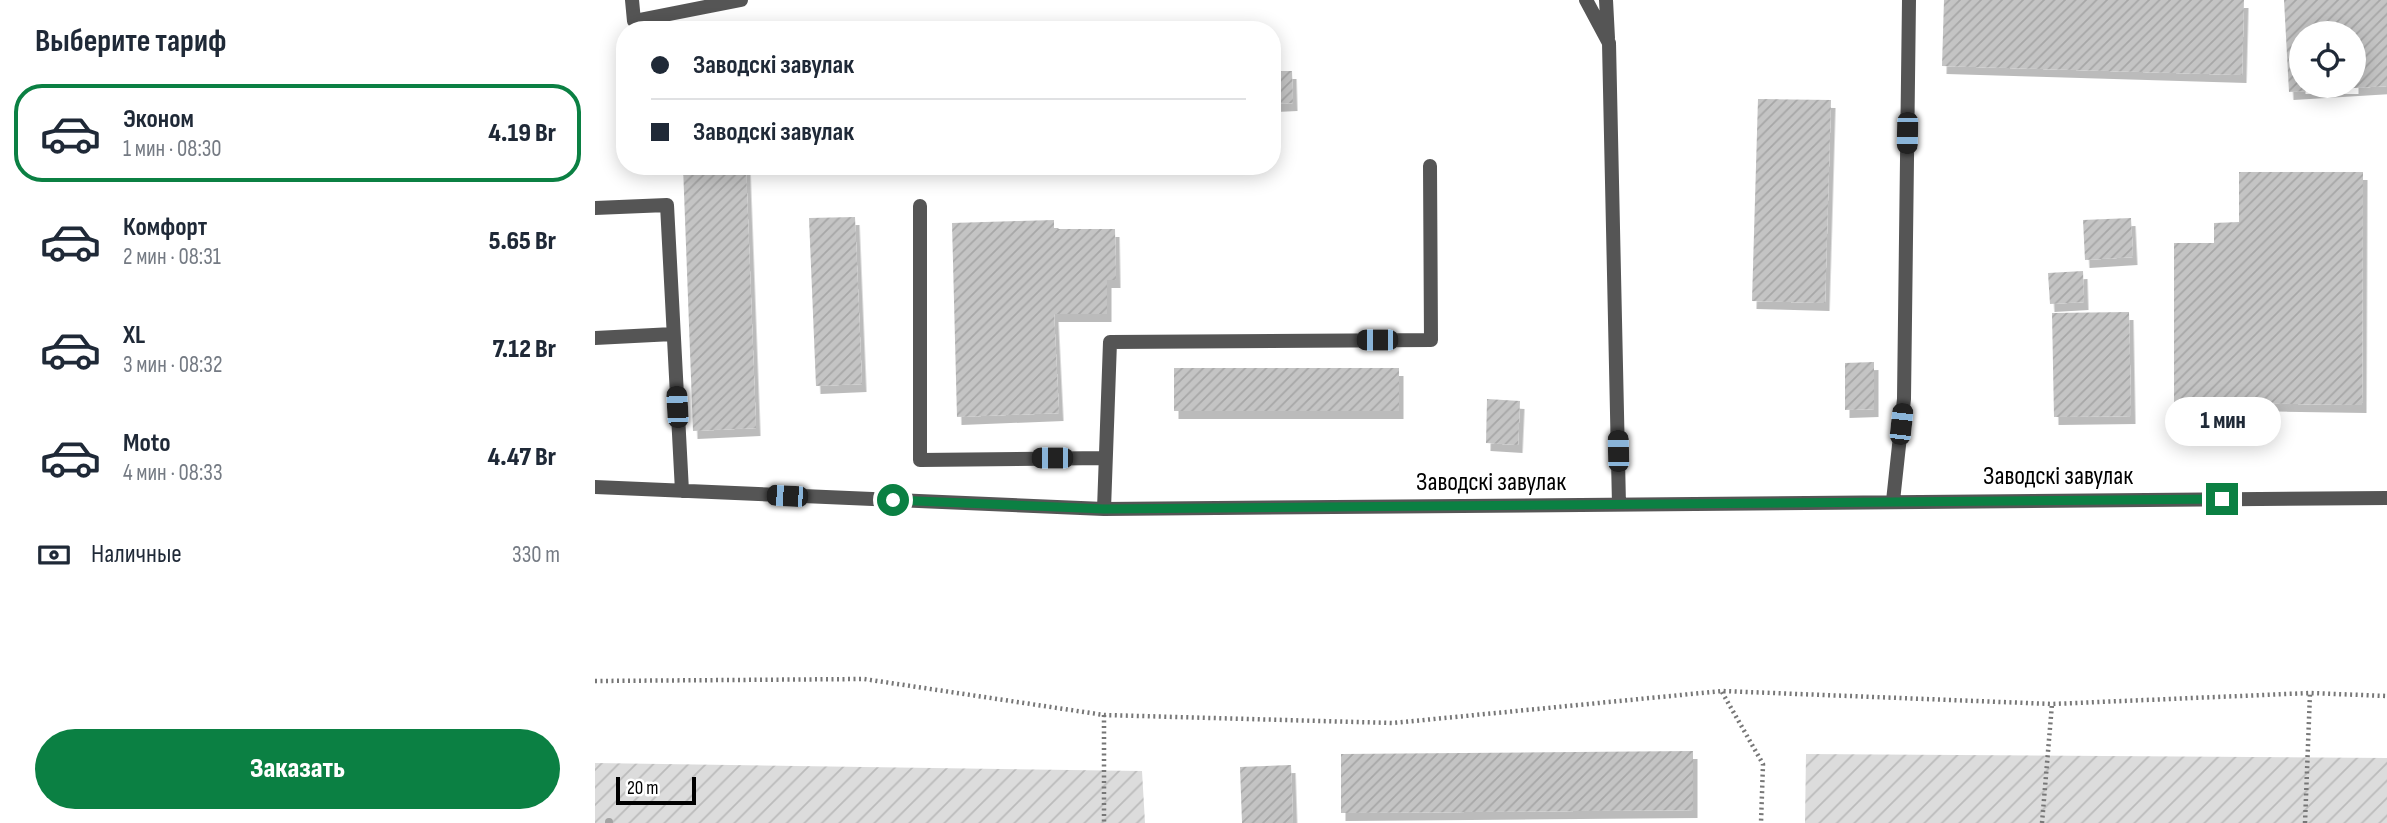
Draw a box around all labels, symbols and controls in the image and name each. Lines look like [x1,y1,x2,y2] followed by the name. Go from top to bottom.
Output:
[2289,21,2366,98] map controls
[2289,21,2366,98] button: locate
[35,22,226,61] text: Выберите тариф
[693,50,854,81] text: Заводскі завулак
[39,102,102,165] icon: car
[123,104,194,135] text: Эконом
[1897,112,1918,154] car
[693,117,854,148] text: Заводскі завулак
[488,118,556,149] text: 4.19 Br
[123,135,222,163] text: 1 мин · 08:30
[39,210,102,273] icon: car
[123,212,207,243] text: Комфорт
[489,226,556,257] text: 5.65 Br
[123,243,221,271] text: 2 мин · 08:31
[39,318,102,381] icon: car
[123,320,145,351] text: XL
[1357,330,1399,351] car
[492,334,556,365] text: 7.12 Br
[123,351,222,379] text: 3 мин · 08:32
[666,385,689,429] car
[2164,398,2280,447] callout: 1 мин
[1889,402,1914,446] car
[2200,407,2246,435] text: 1 мин
[39,426,102,489] icon: car
[123,428,171,459] text: Moto
[1608,430,1629,472] car
[488,442,556,473] text: 4.47 Br
[1032,448,1074,469] car
[123,459,223,487] text: 4 мин · 08:33
[1983,461,2133,492] street label: Заводскі завулак
[1416,467,1566,498] street label: Заводскі завулак
[2206,483,2238,515] route end
[766,484,809,508] car
[877,484,909,516] route start
[35,536,73,574] icon: cash
[91,539,182,570] text: Наличные
[512,541,560,569] text: 330 m
[35,729,560,809] button: Заказать
[616,774,697,806] scale bar
[627,777,659,800] text: 20 m

